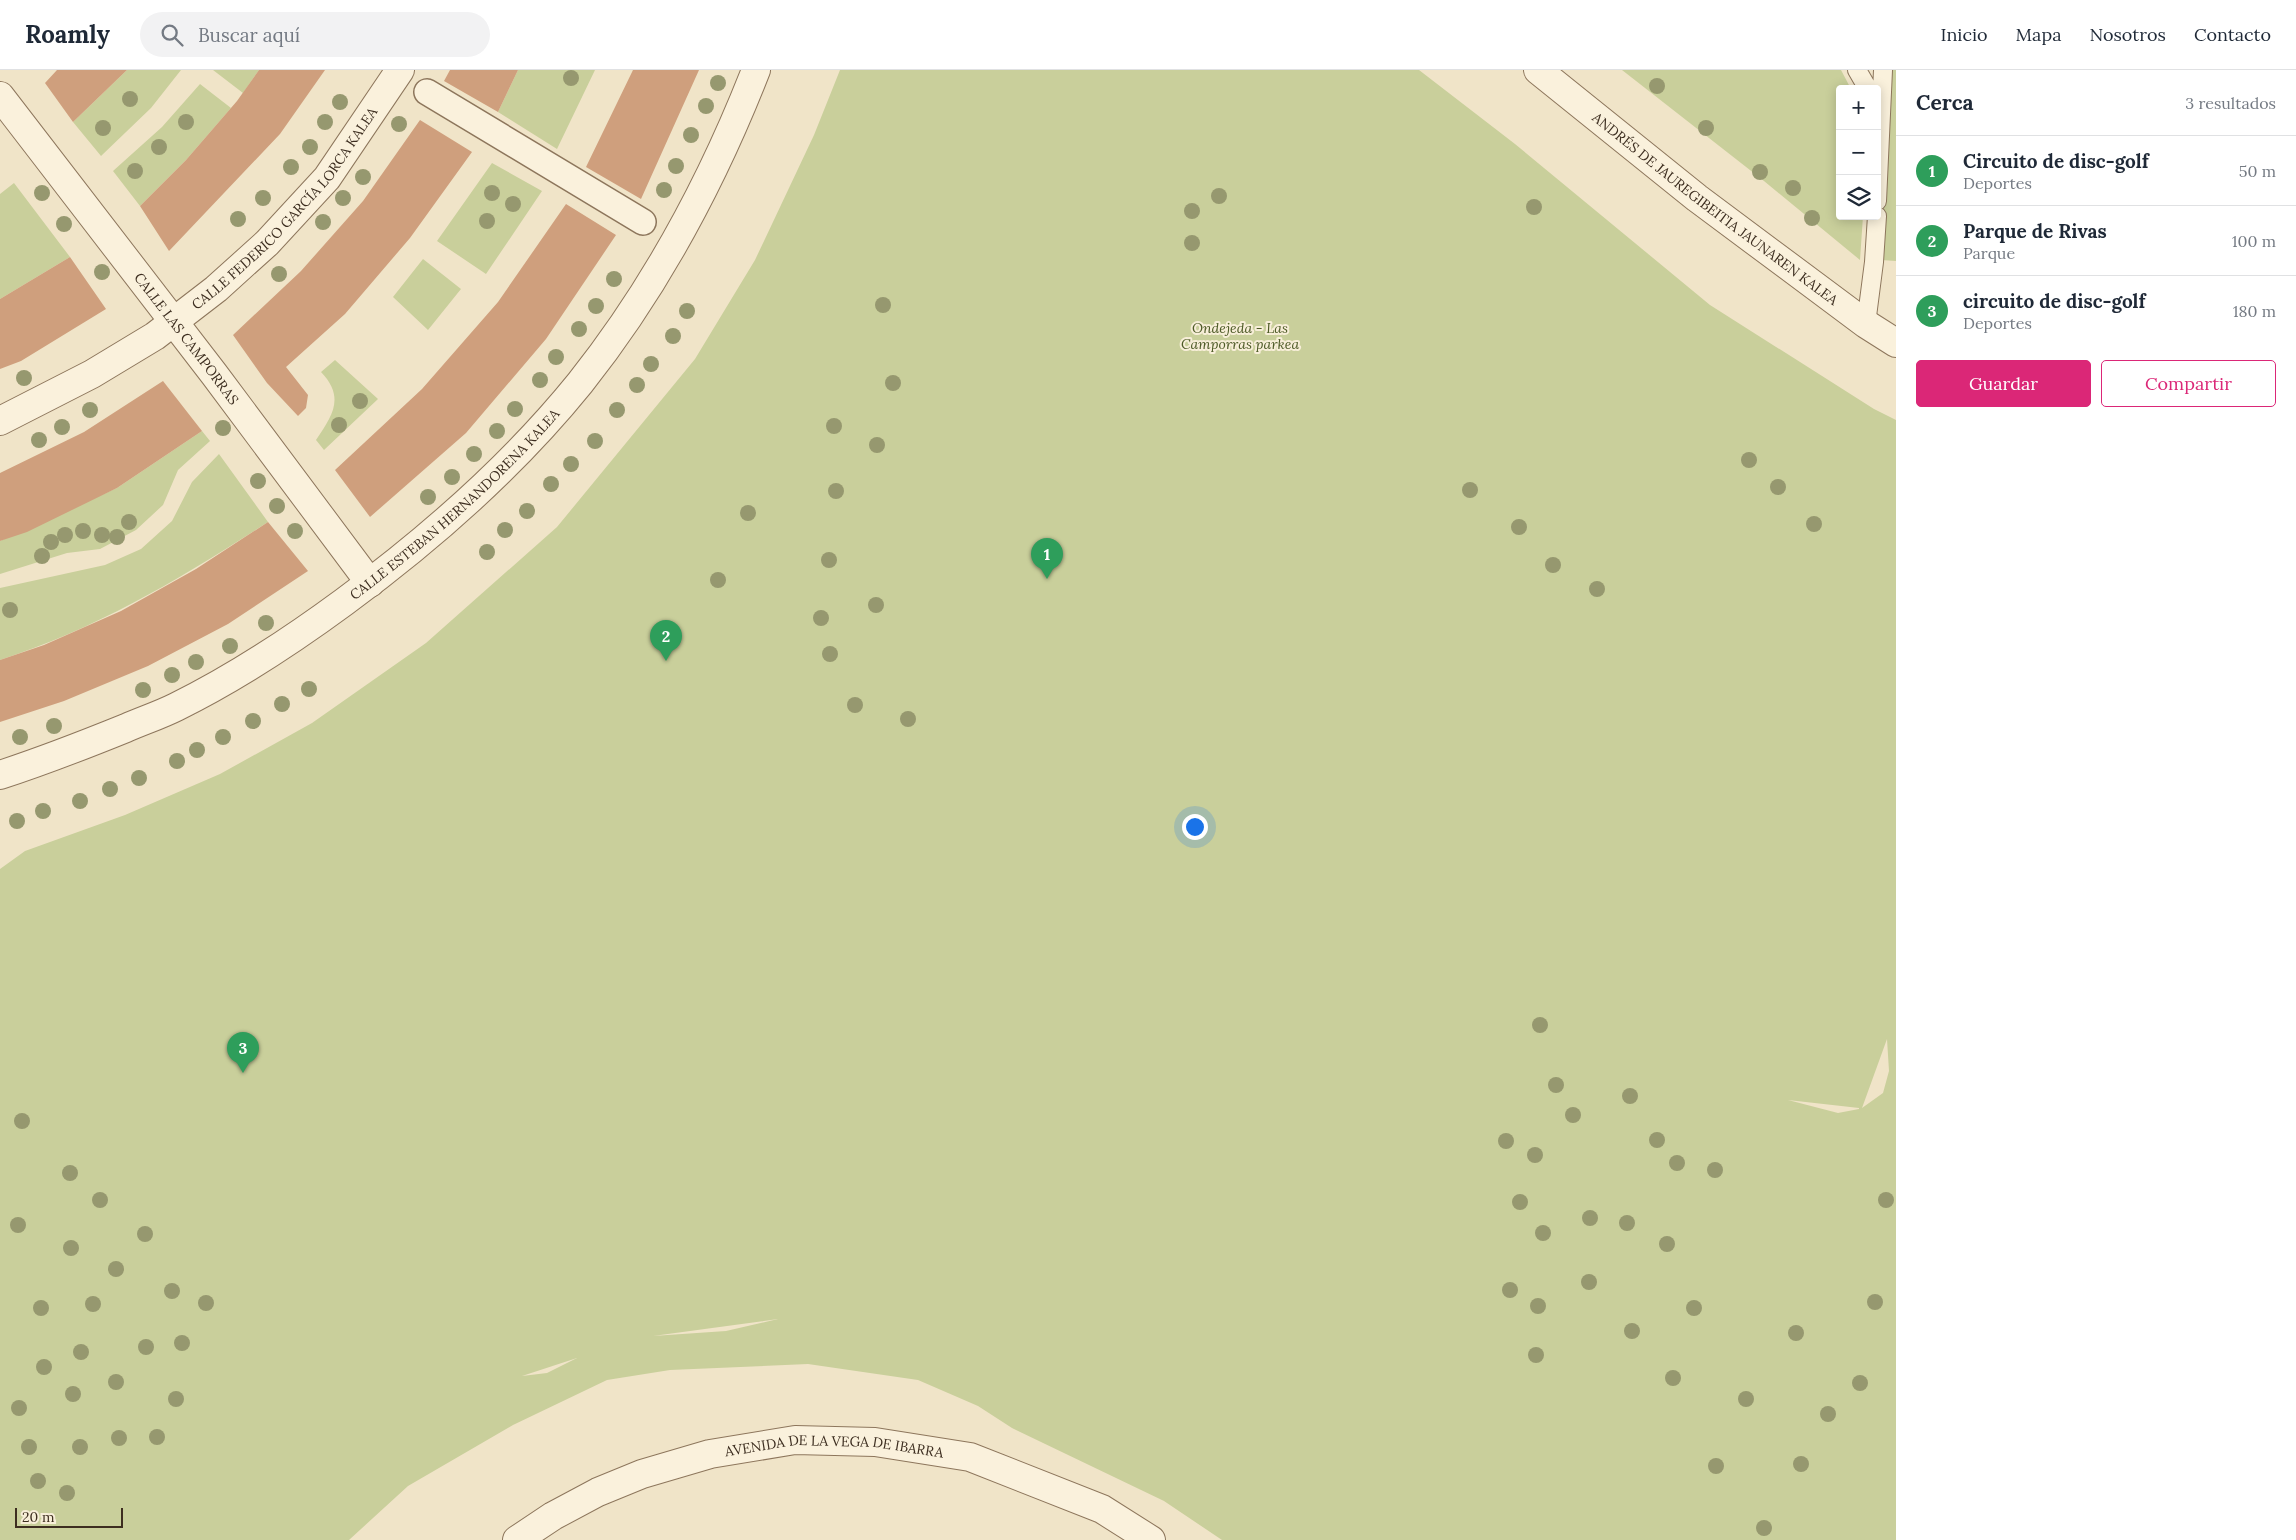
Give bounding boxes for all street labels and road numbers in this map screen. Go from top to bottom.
street label: CALLE FEDERICO GARCÍA LORCA KALEA [188,104,381,314]
street label: ANDRÉS DE JAUREGIBEITIA JAUNAREN KALEA [1588,108,1842,309]
street label: CALLE LAS CAMPORRAS [130,269,243,408]
street label: CALLE ESTEBAN HERNANDORENA KALEA [346,405,564,604]
street label: AVENIDA DE LA VEGA DE IBARRA [723,1431,945,1462]

